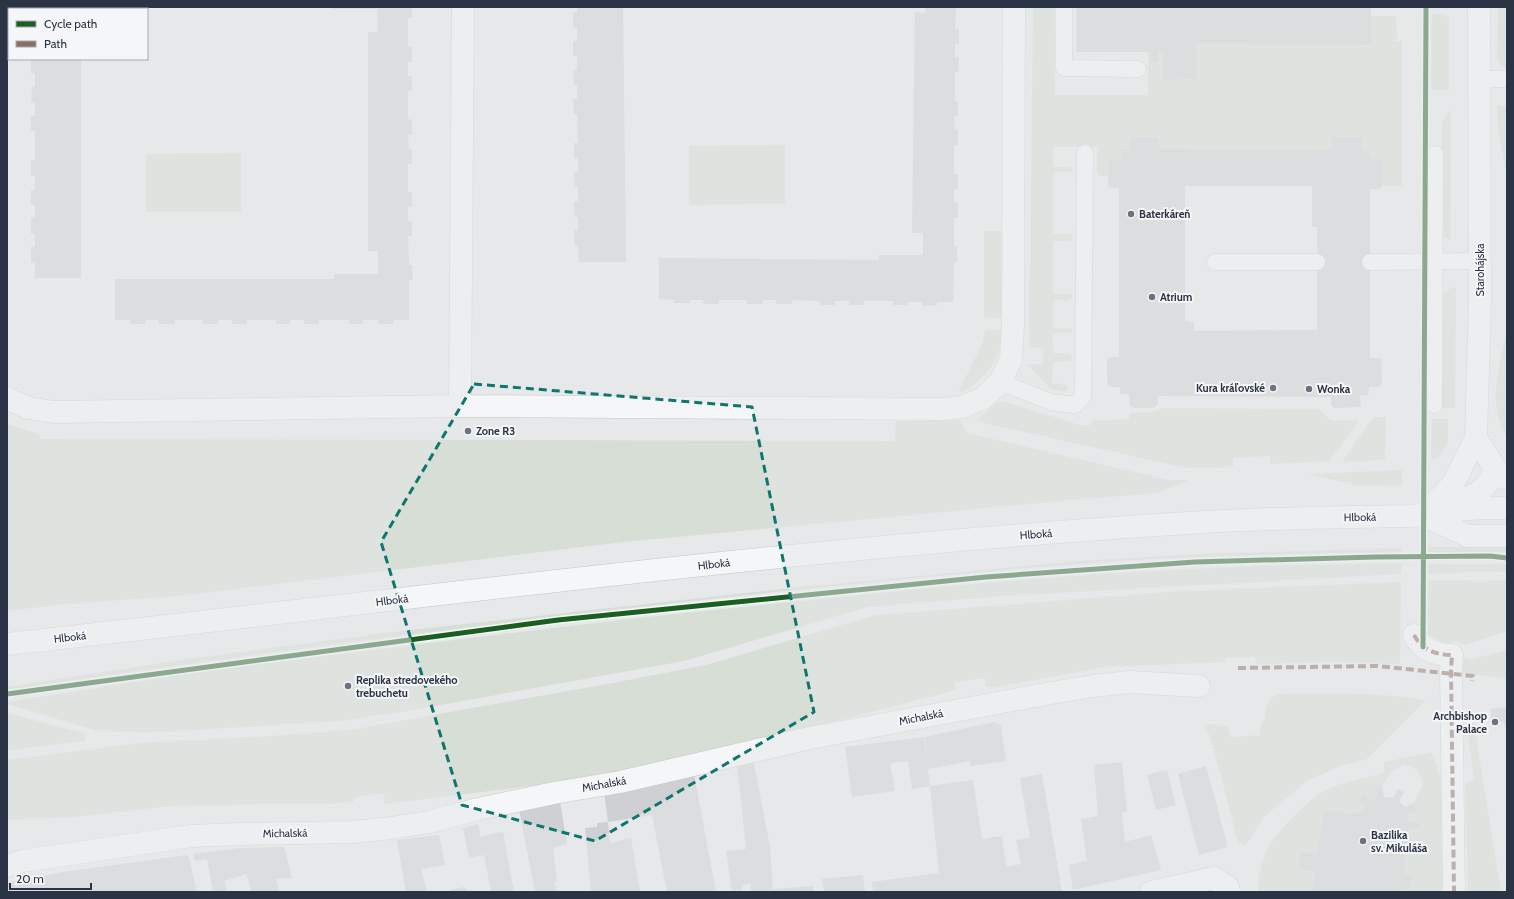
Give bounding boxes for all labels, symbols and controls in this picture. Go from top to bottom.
legend [8,8,148,60]
text: Cycle path [44,16,97,31]
text: Path [44,36,67,51]
place label: Baterkáreň [1139,207,1190,221]
marker: Baterkáreň [1126,209,1136,219]
street label: Starohájska [1473,243,1487,296]
place label: Atrium [1160,290,1192,304]
marker: Atrium [1147,292,1157,302]
place label: Kura kráľovské [1196,381,1265,395]
place label: Wonka [1317,382,1351,396]
marker: Kura kráľovské [1268,383,1278,393]
marker: Wonka [1304,384,1314,394]
place label: Zone R3 [476,424,515,438]
marker: Zone R3 [463,426,473,436]
street label: Hlboká [1344,510,1377,524]
street label: Hlboká [1019,526,1053,542]
street label: Hlboká [697,555,732,573]
street label: Hlboká [375,591,410,609]
street label: Hlboká [53,628,88,646]
place label: Replika stredovekého trebuchetu [356,673,458,700]
marker: Replika stredovekého trebuchetu [343,681,353,691]
street label: Michalská [898,706,945,728]
place label: Archbishop Palace [1433,709,1487,736]
marker: Archbishop Palace [1490,717,1500,727]
street label: Michalská [581,773,628,795]
street label: Michalská [263,826,308,840]
place label: Bazilika sv. Mikuláša [1371,828,1428,855]
marker: Bazilika sv. Mikuláša [1358,836,1368,846]
scale bar [10,865,91,891]
text: 20 m [16,871,44,886]

